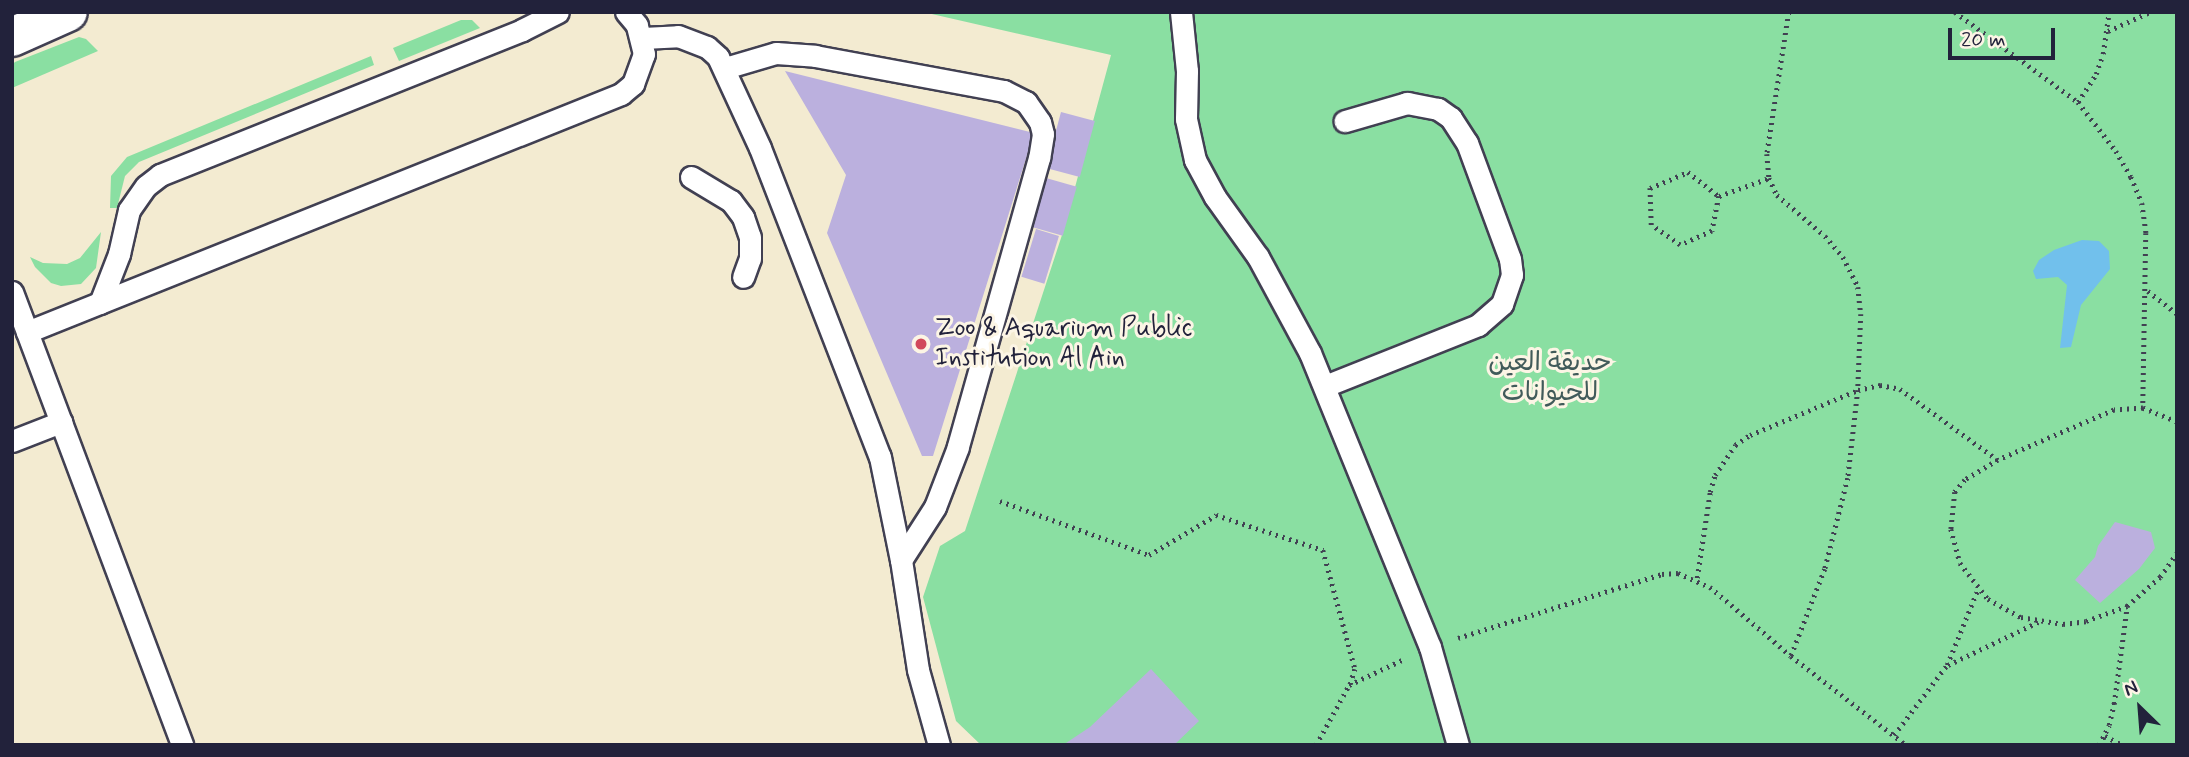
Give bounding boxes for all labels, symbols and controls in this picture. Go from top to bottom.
scale bar [1951,14,2058,58]
text: 20 m [1961,26,2006,54]
place label: Zoo & Aquarium Public Institution Al Ain [935,313,1190,374]
marker: Zoo & Aquarium Public Institution Al Ain [913,336,929,352]
park label: حديقة العين للحيوانات [1488,348,1612,410]
north arrow [2105,673,2175,743]
text: N [2120,675,2142,703]

